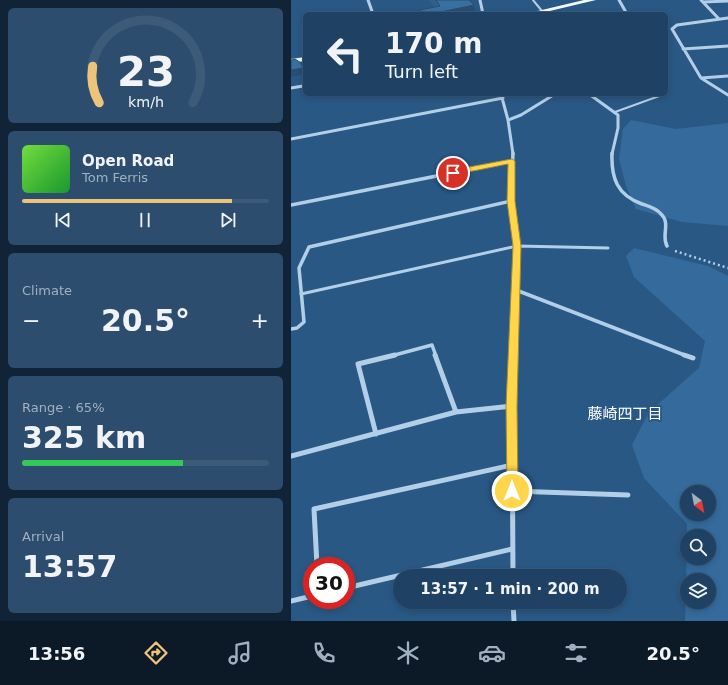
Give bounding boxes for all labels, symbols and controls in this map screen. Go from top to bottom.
text: 170 m [385,27,482,60]
icon: left [319,28,371,80]
text: 23 [117,47,174,96]
text: Turn left [385,61,458,82]
text: km/h [127,94,164,110]
text: Open Road [82,152,174,170]
pin [436,156,470,190]
icon: arrive [442,162,464,184]
text: Tom Ferris [82,170,148,185]
icon: previous [52,209,74,231]
icon: pause [134,209,156,231]
icon: next [217,209,239,231]
text: Climate [22,283,72,298]
text: 20.5° [101,303,190,338]
text: − [22,308,40,333]
text: + [251,308,269,333]
text: Range · 65% [22,400,105,415]
district label: 藤崎四丁目 [587,405,663,423]
text: 325 km [22,420,146,455]
position arrow [491,470,533,512]
north arrow [680,485,716,521]
map controls [680,485,716,609]
text: Arrival [22,529,64,544]
button: search [680,529,716,565]
text: 13:57 [22,549,118,584]
speed limit sign: 30 [303,557,355,609]
button: layers [680,573,716,609]
text: 13:57 · 1 min · 200 m [420,580,600,598]
icon: directions [142,639,170,667]
icon: music [226,639,254,667]
icon: phone [310,639,338,667]
icon: climate [394,639,422,667]
icon: car [478,639,506,667]
icon: filters [562,639,590,667]
text: 13:56 [28,643,85,664]
text: 20.5° [646,643,700,664]

